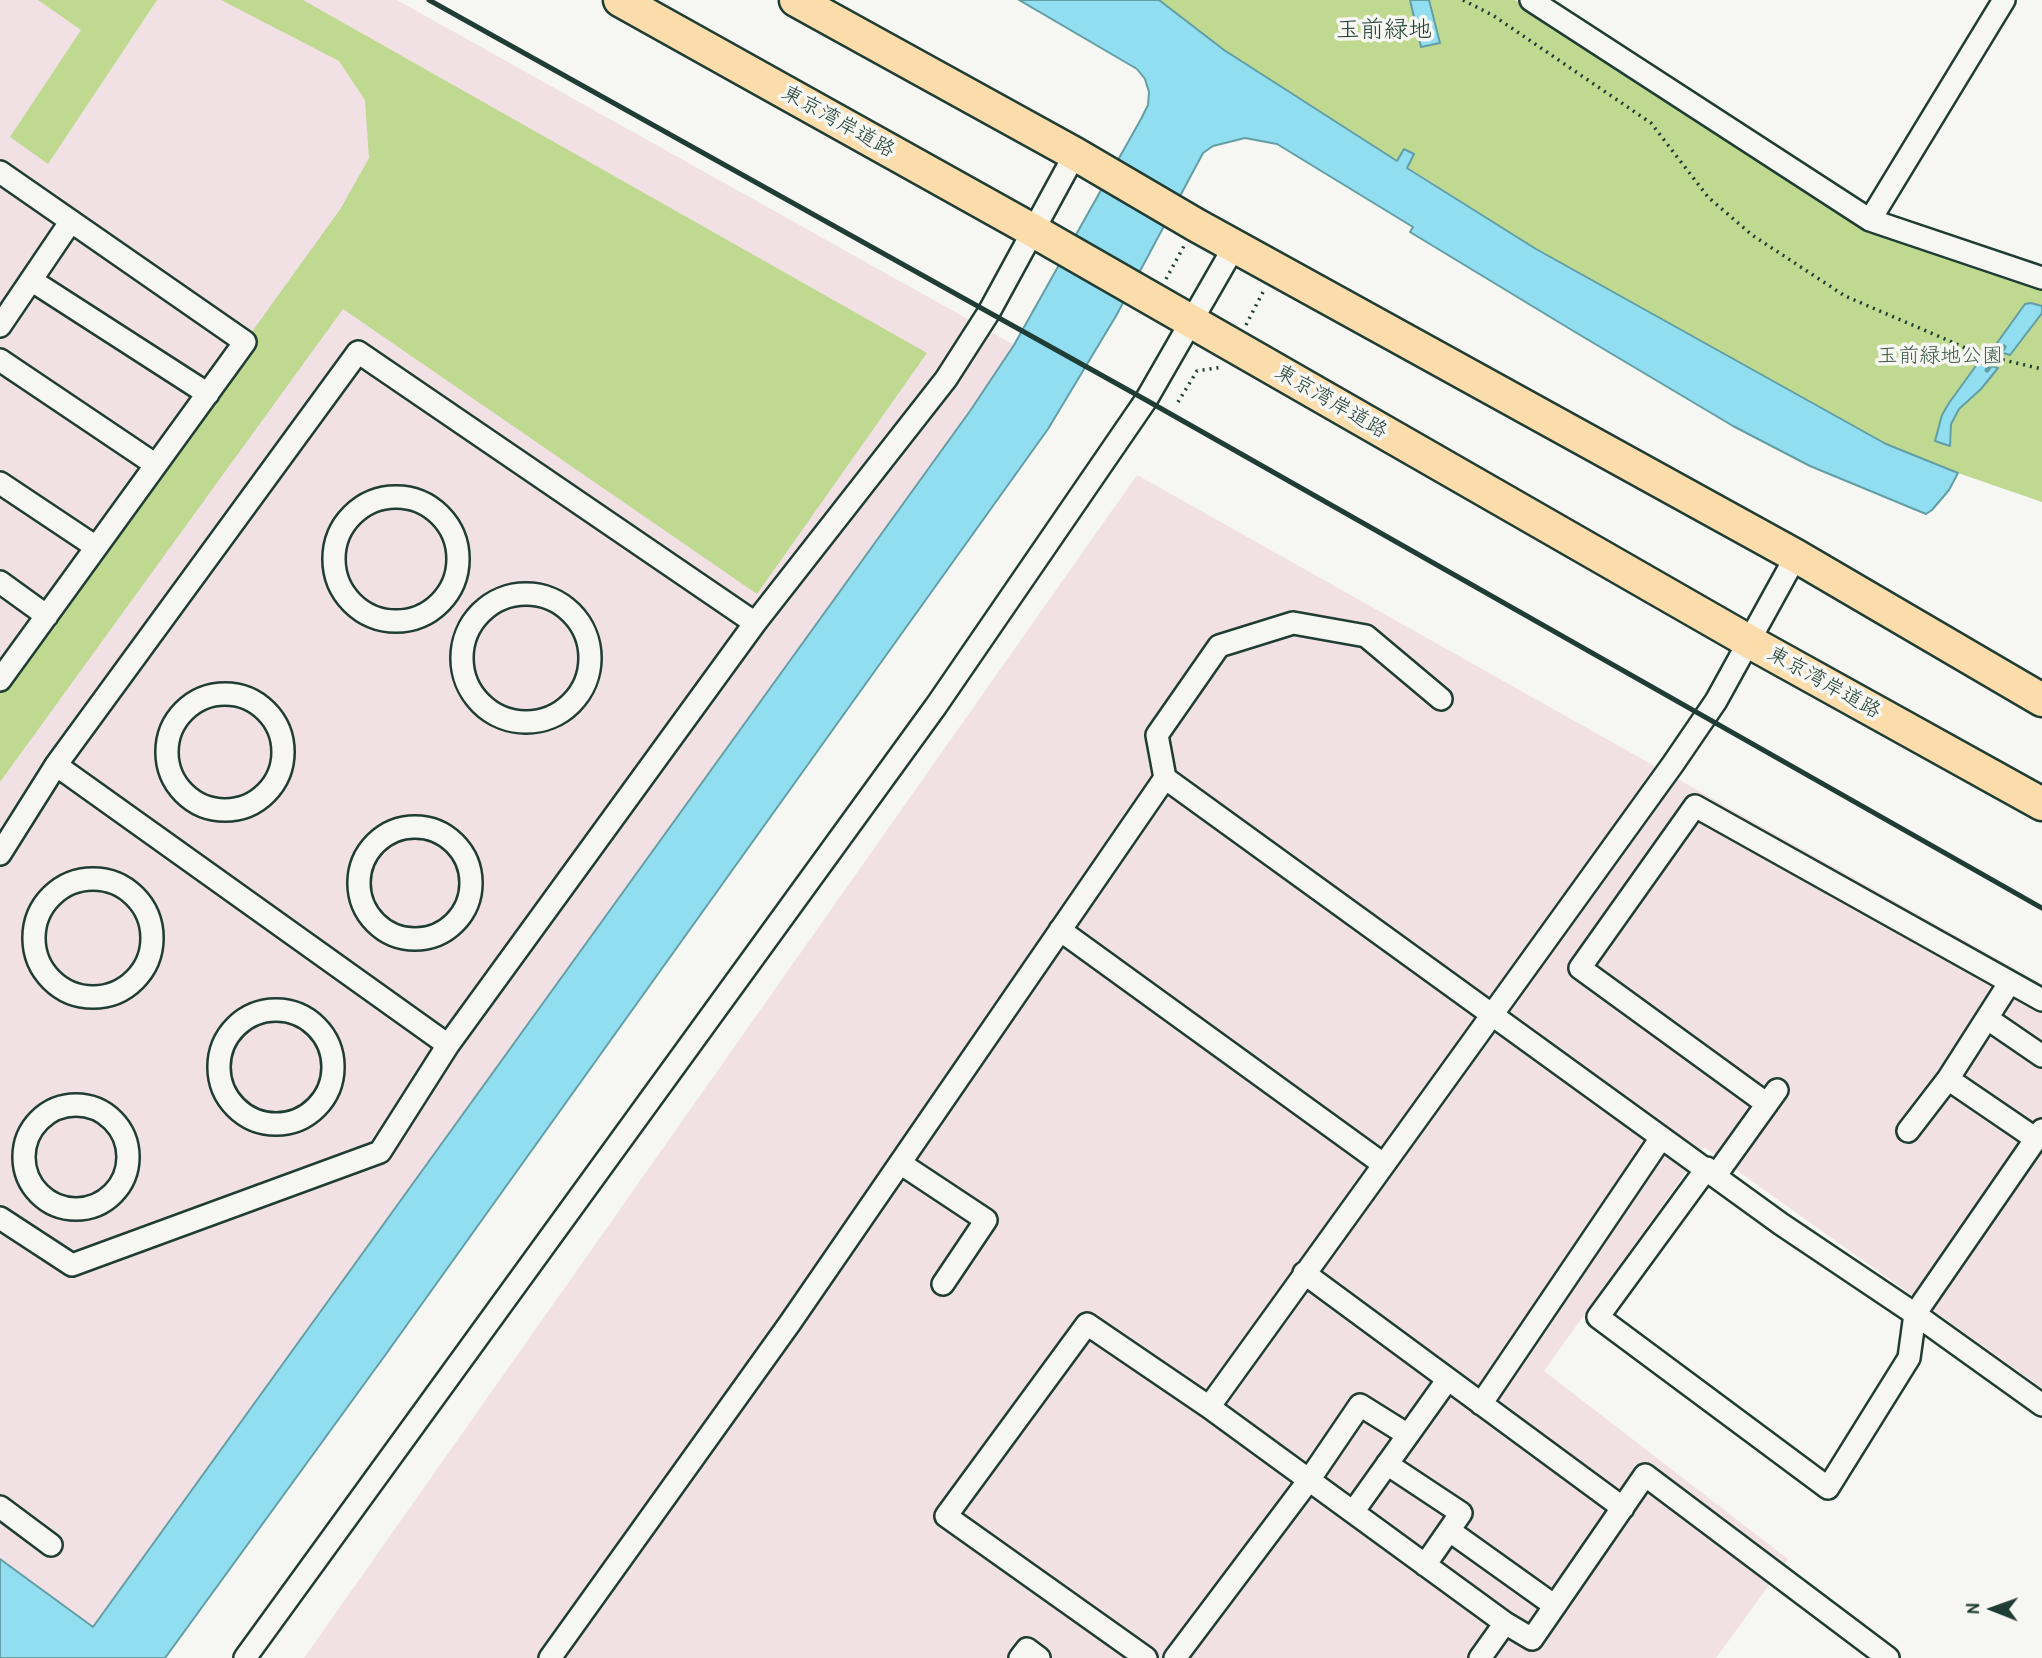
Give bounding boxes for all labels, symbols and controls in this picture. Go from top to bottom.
district label: 玉前緑地 [1336,17,1432,45]
street label: 東京湾岸道路 [777,80,899,164]
park label: 玉前緑地公園 [1877,343,2003,369]
street label: 東京湾岸道路 [1270,360,1392,444]
street label: 東京湾岸道路 [1763,641,1885,725]
north arrow [1958,1574,2028,1644]
text: N [1959,1603,1985,1614]

